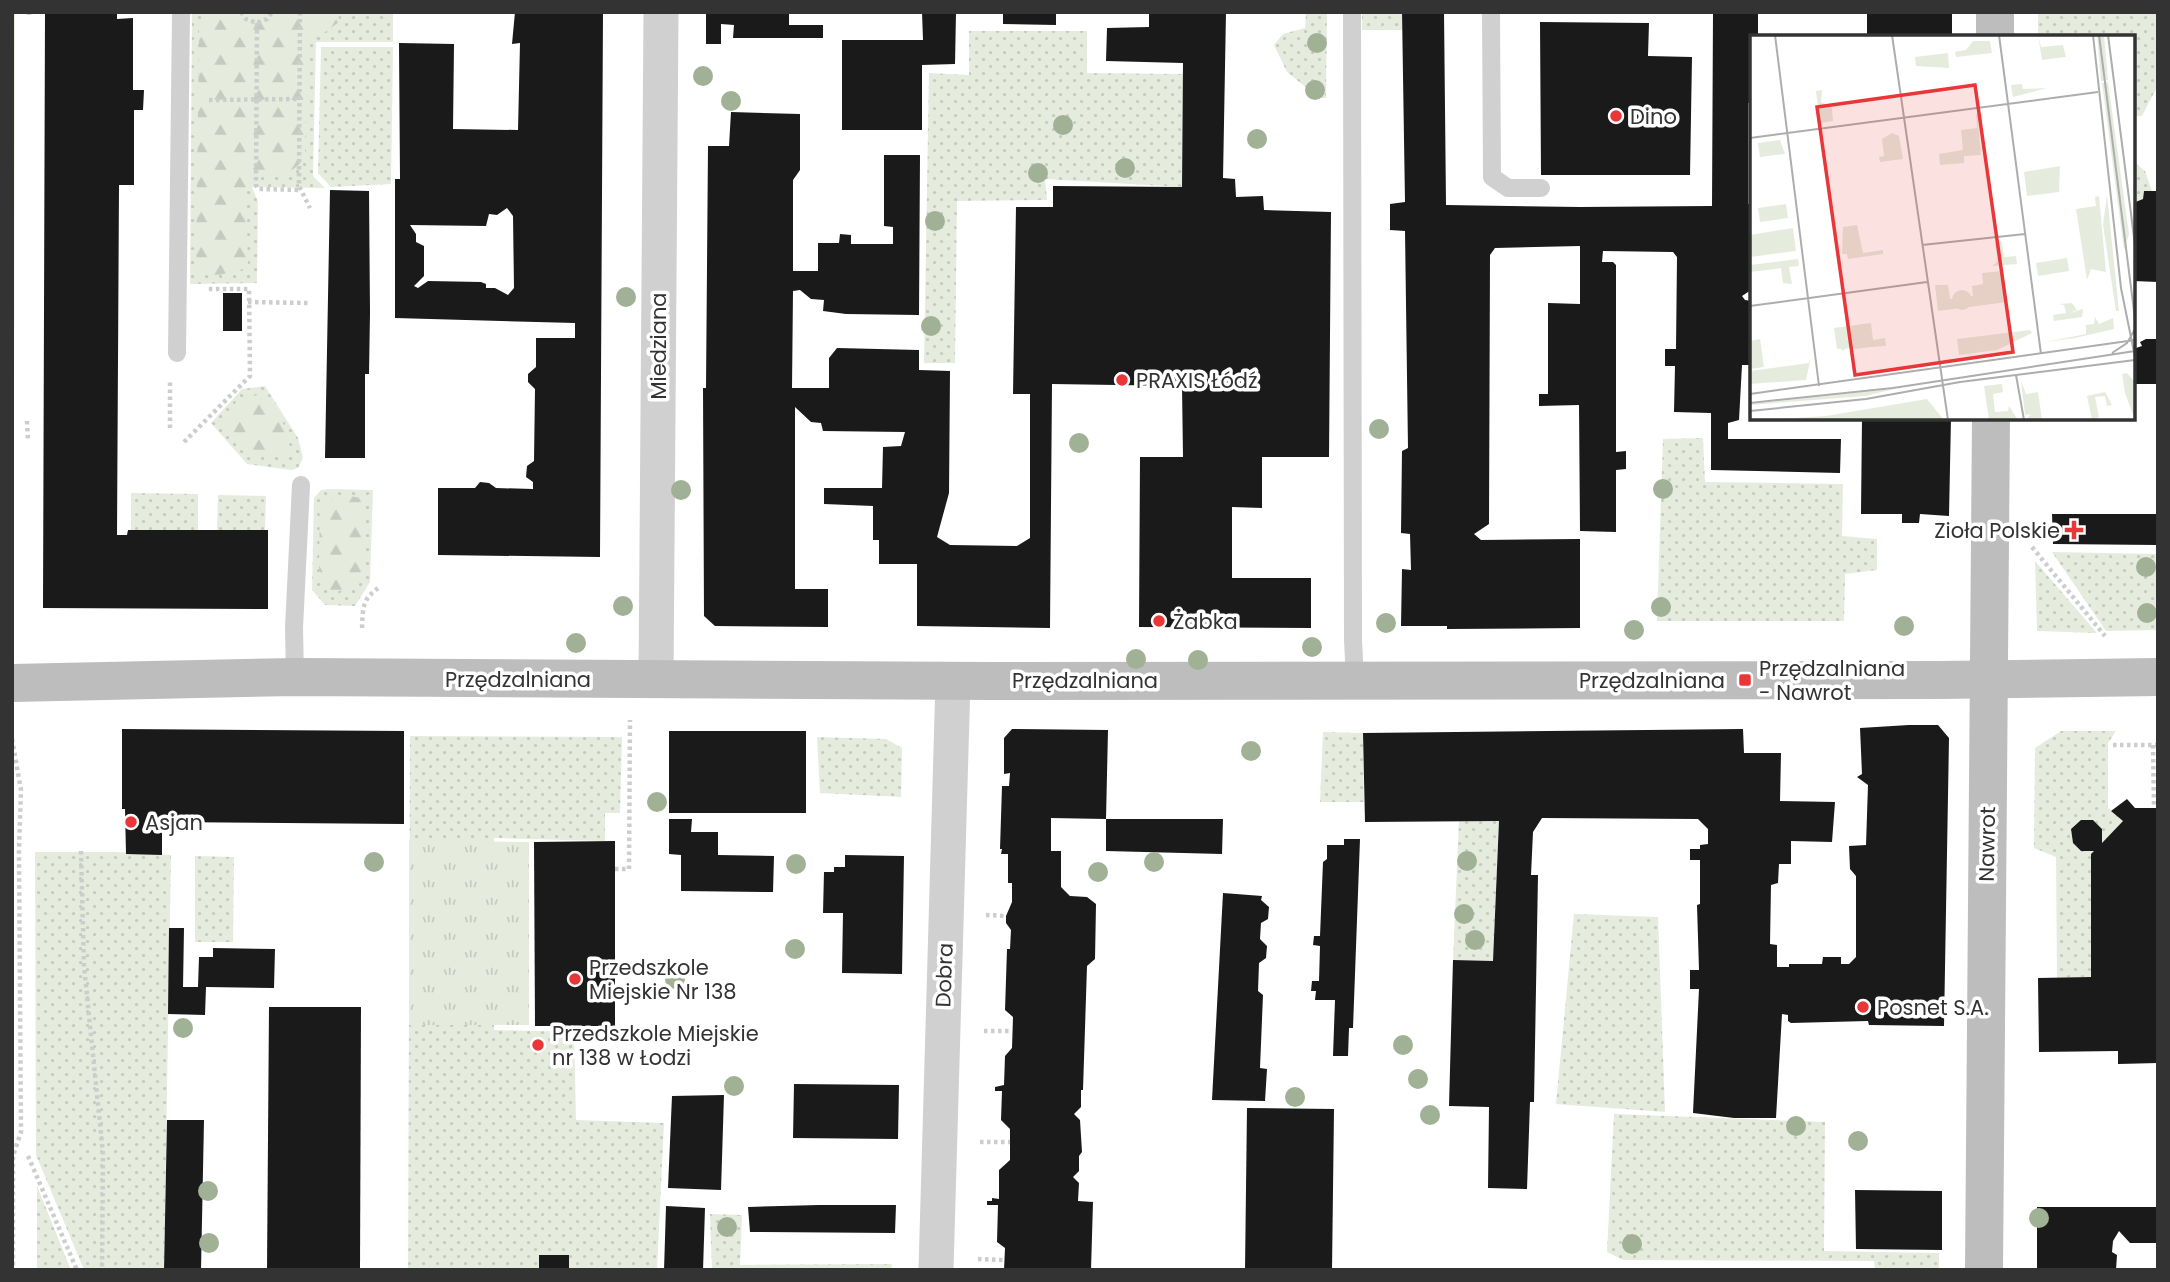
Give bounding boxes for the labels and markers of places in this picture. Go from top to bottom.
place label: Dino [1630,102,1677,131]
marker: Dino [1608,108,1624,124]
place label: PRAXIS Łódź [1136,366,1258,395]
marker: PRAXIS Łódź [1114,372,1130,388]
place label: Zioła Polskie [1934,516,2060,545]
marker: Zioła Polskie [2066,522,2082,538]
place label: Żabka [1173,607,1238,636]
marker: Żabka [1151,613,1167,629]
place label: Przędzalniana - Nawrot [1759,654,1905,707]
marker: Przędzalniana - Nawrot [1737,672,1753,688]
place label: Asjan [145,808,203,837]
marker: Asjan [123,814,139,830]
place label: Przedszkole Miejskie Nr 138 [589,953,737,1006]
marker: Przedszkole Miejskie Nr 138 [567,971,583,987]
place label: Posnet S.A. [1877,993,1989,1022]
marker: Posnet S.A. [1855,999,1871,1015]
place label: Przedszkole Miejskie nr 138 w Łodzi [552,1019,759,1072]
marker: Przedszkole Miejskie nr 138 w Łodzi [530,1037,546,1053]

